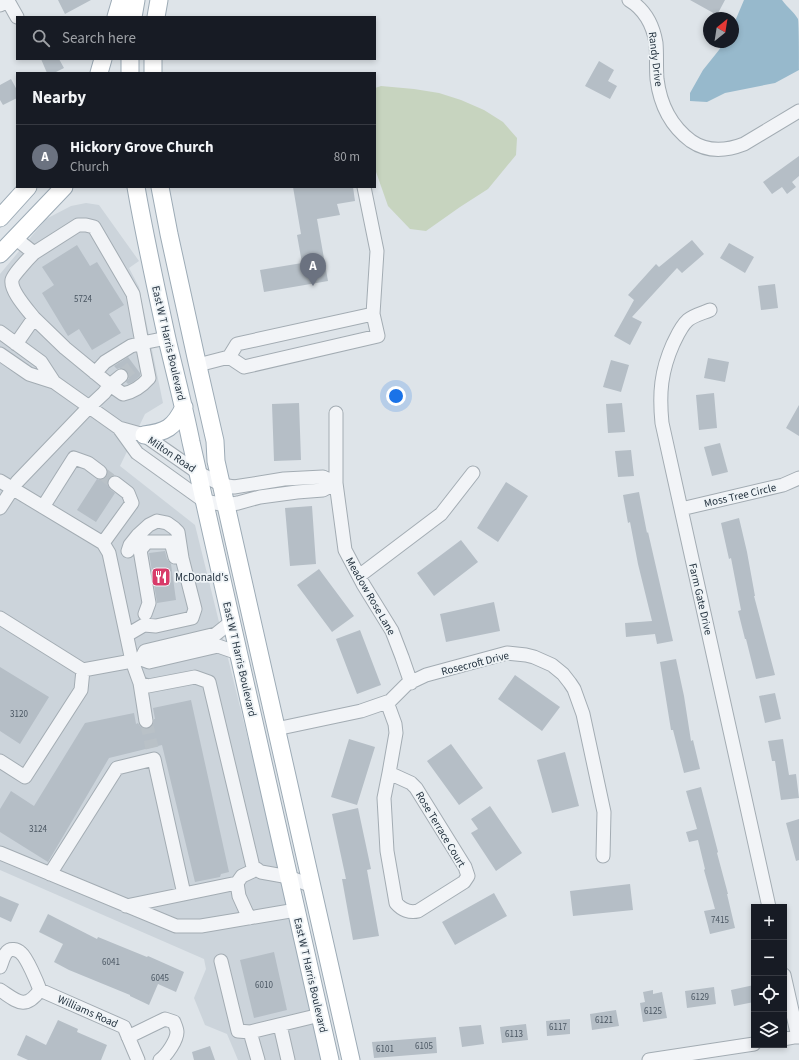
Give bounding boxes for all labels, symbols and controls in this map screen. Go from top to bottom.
north arrow [703,12,739,48]
search box [16,16,376,60]
icon: search [30,27,52,49]
text: Search here [62,28,136,49]
street label: Randy Drive [645,31,666,88]
text: Nearby [32,86,86,110]
text: Hickory Grove Church [70,137,214,158]
text: A [41,148,49,166]
text: 80 m [334,148,360,166]
text: Church [70,158,109,176]
pin: A [300,253,326,286]
street label: East W T Harris Boulevard [148,284,189,402]
house number: 5724 [74,293,92,306]
your location [386,386,406,406]
street label: Milton Road [145,433,199,476]
street label: Moss Tree Circle [703,480,778,511]
street label: Meadow Rose Lane [342,555,399,638]
street label: Farm Gate Drive [685,562,716,637]
restaurant icon: McDonald's [150,566,172,588]
place label: McDonald's [175,570,229,585]
street label: East W T Harris Boulevard [219,600,260,718]
street label: Rosecroft Drive [440,648,511,679]
house number: 3120 [10,708,28,721]
street label: Rose Terrace Court [412,788,469,870]
house number: 3124 [29,823,47,836]
map controls [751,904,787,1048]
button: + [751,904,787,940]
house number: 7415 [711,914,729,927]
street label: East W T Harris Boulevard [290,916,331,1034]
button: − [751,940,787,976]
house number: 6041 [102,956,120,969]
house number: 6045 [151,972,169,985]
button: locate [751,976,787,1012]
house number: 6010 [255,979,273,992]
street label: Williams Road [55,991,120,1031]
house number: 6129 [691,991,709,1004]
house number: 6125 [644,1005,662,1018]
button: layers [751,1012,787,1048]
house number: 6121 [595,1014,613,1027]
house number: 6117 [549,1021,567,1034]
house number: 6113 [505,1028,523,1041]
house number: 6105 [415,1040,433,1053]
house number: 6101 [376,1043,394,1056]

